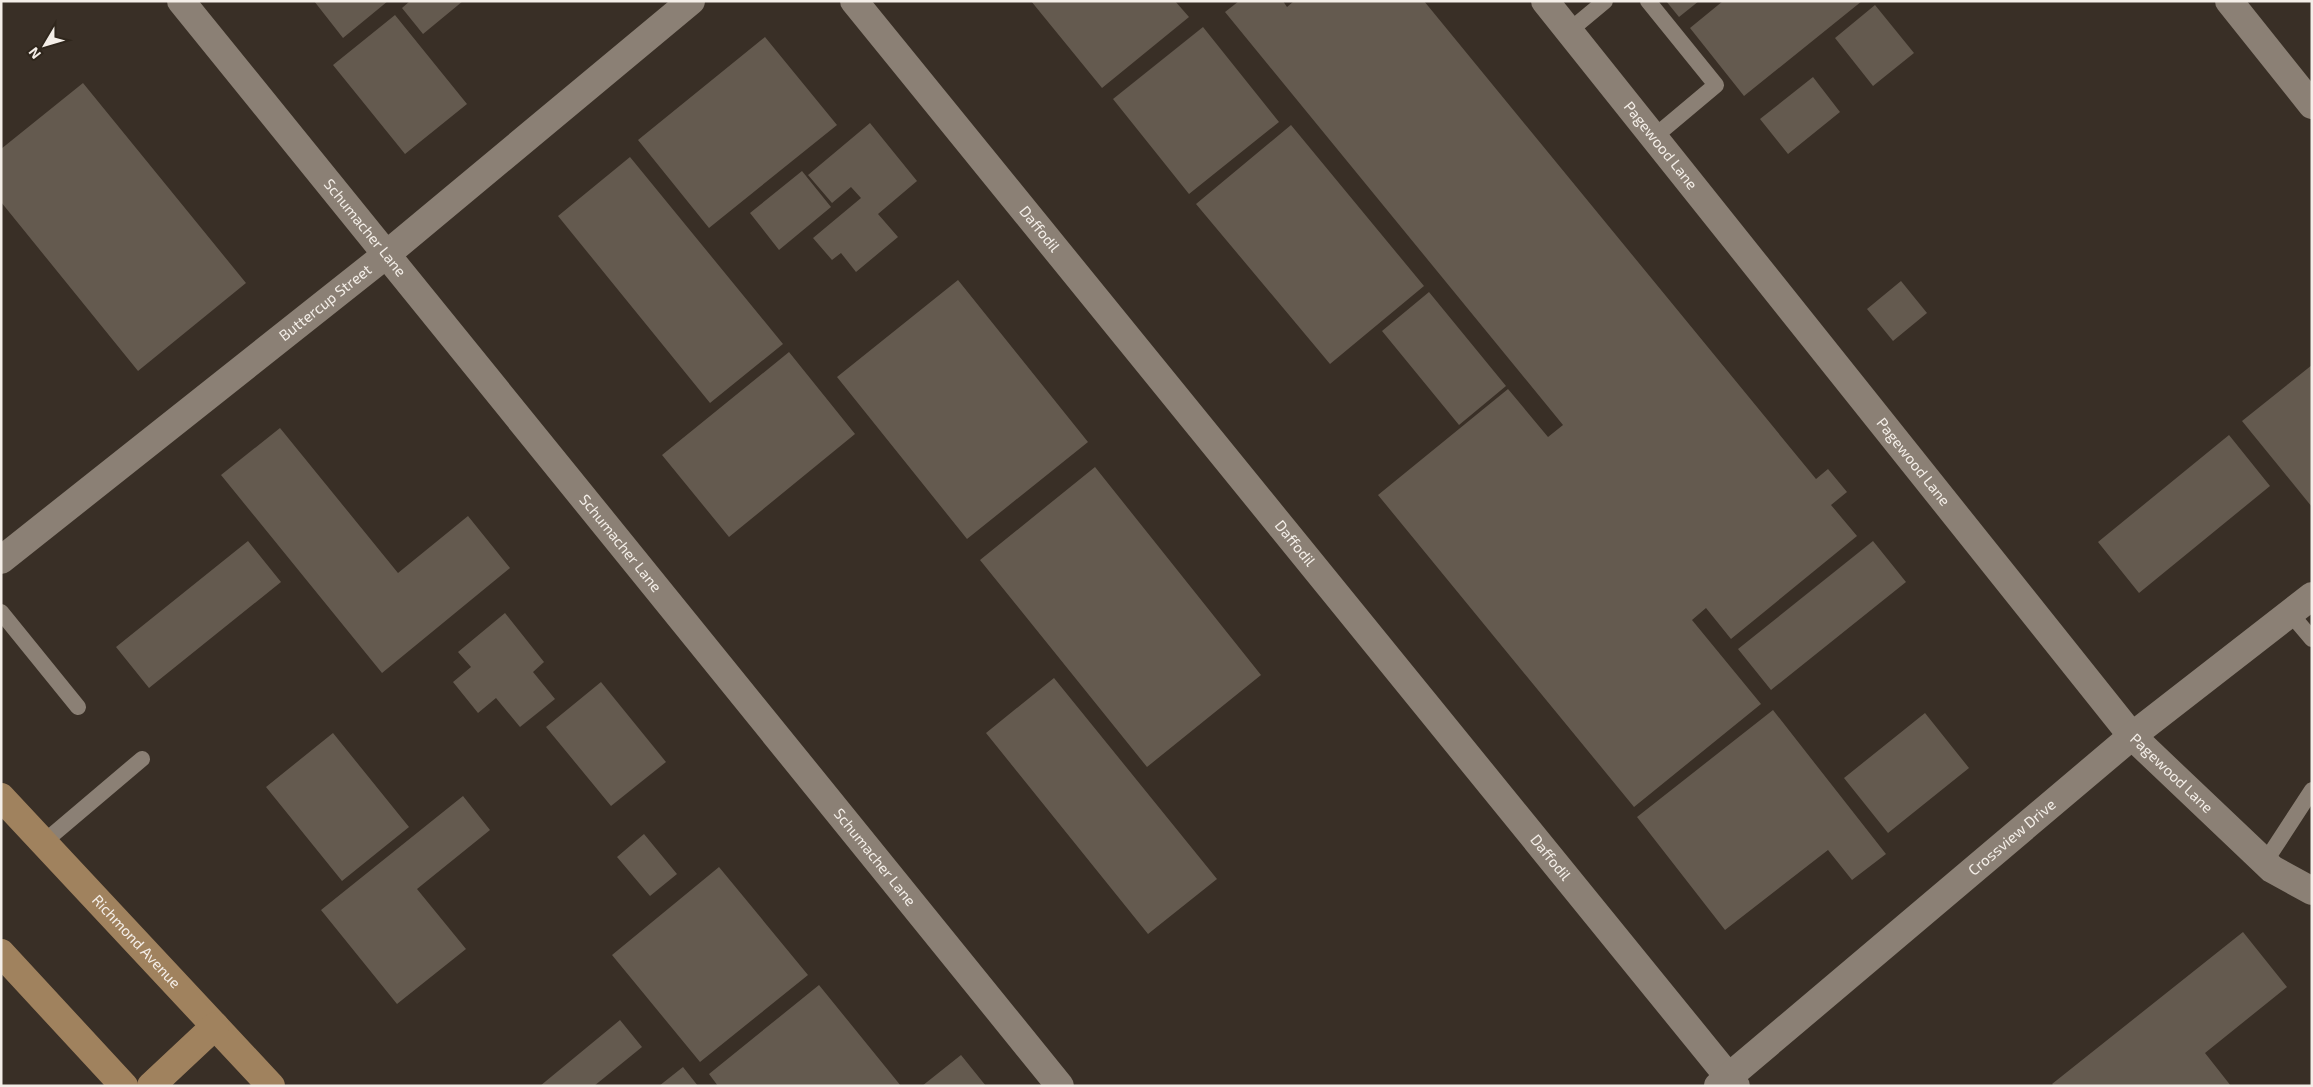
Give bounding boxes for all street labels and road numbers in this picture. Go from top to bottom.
street label: Pagewood Lane [1621,97,1702,193]
street label: Schumacher Lane [321,175,410,280]
street label: Daffodil [1016,202,1065,256]
street label: Buttercup Street [275,260,375,344]
street label: Pagewood Lane [1873,414,1955,509]
street label: Schumacher Lane [576,490,666,595]
street label: Daffodil [1272,516,1320,570]
street label: Pagewood Lane [2127,729,2217,816]
street label: Crossview Drive [1964,795,2059,879]
street label: Schumacher Lane [831,804,920,909]
street label: Daffodil [1527,830,1576,884]
street label: Richmond Avenue [89,891,185,991]

